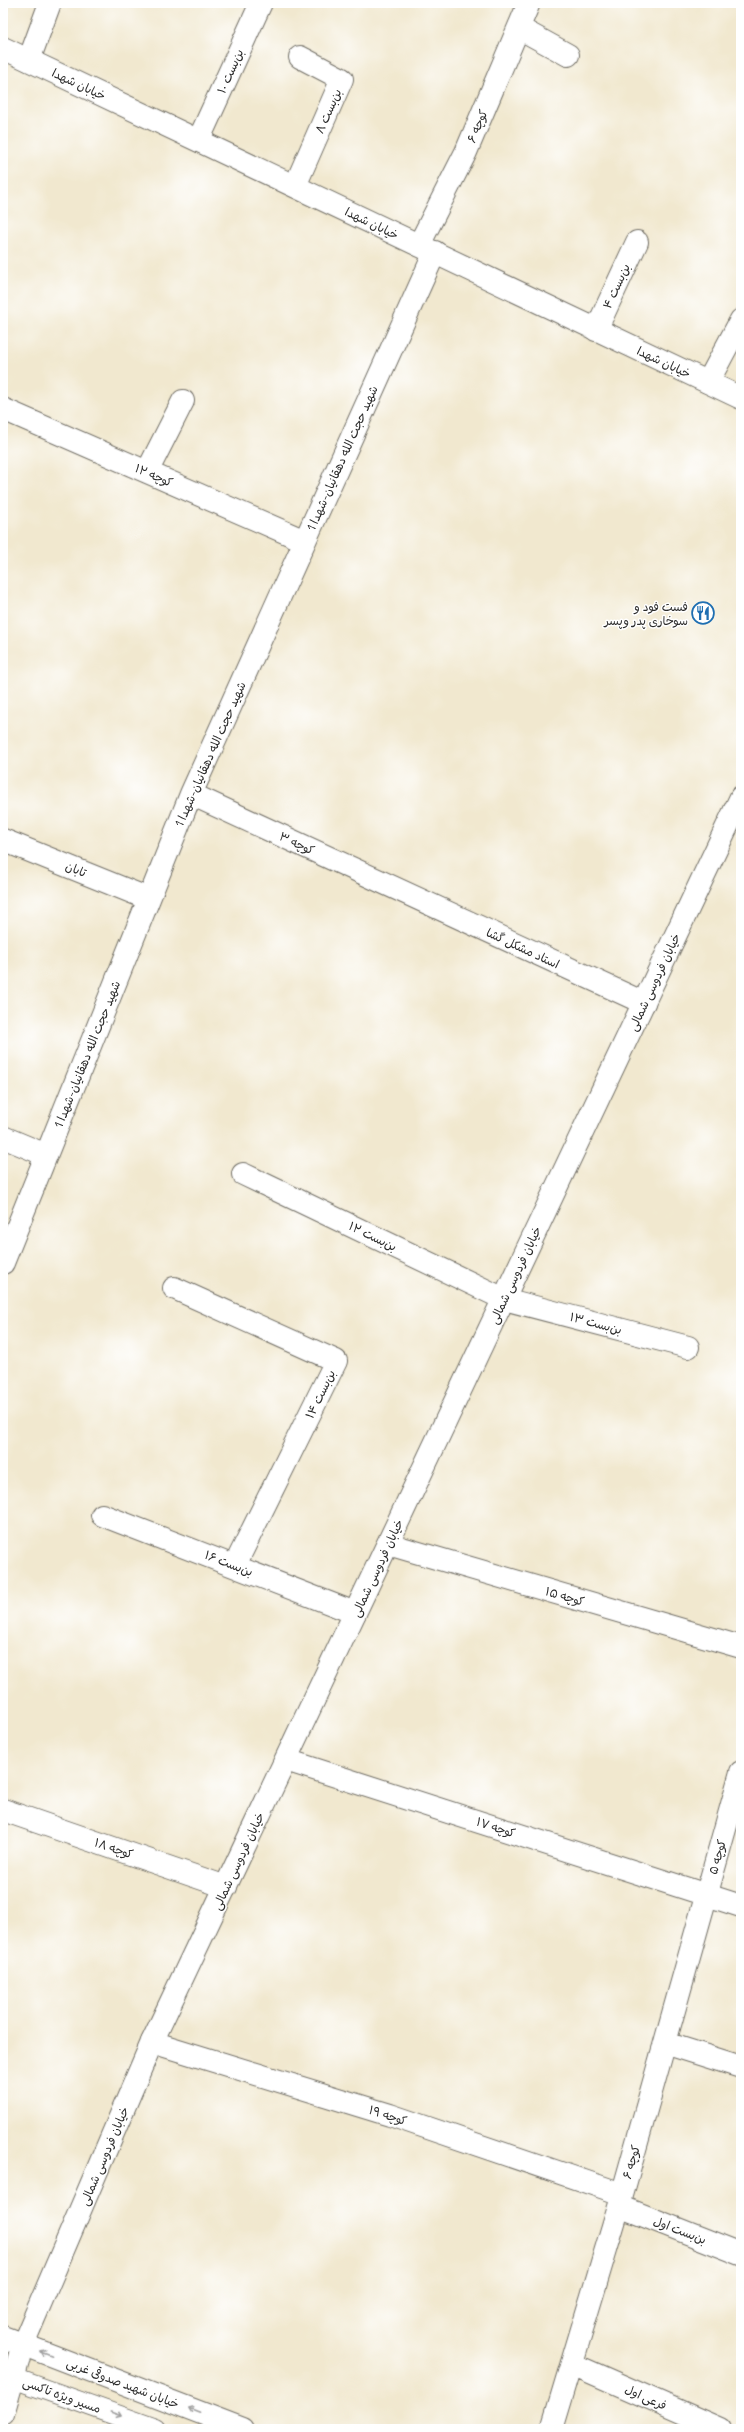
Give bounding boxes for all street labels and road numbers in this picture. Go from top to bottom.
street label: بن‌بست ۱۰ [214,46,247,96]
street label: خیابان شهدا [49,65,108,104]
street label: بن‌بست ۸ [311,86,345,136]
street label: کوچه ۶ [463,107,491,145]
street label: خیابان شهدا [342,204,401,243]
street label: بن‌بست ۴ [599,261,634,311]
street label: خیابان شهدا [634,343,693,382]
street label: شهید حجت الله دهقانیان-شهدا 1 [303,383,382,533]
street label: کوچه ۱۲ [133,460,175,490]
street label: شهید حجت الله دهقانیان-شهدا 1 [171,679,250,829]
street label: کوچه ۳ [277,828,317,858]
street label: تابان [63,858,89,881]
street label: استاد مشکل گشا [484,925,562,971]
street label: خیابان فردوسی شمالی [625,931,684,1034]
street label: شهید حجت الله دهقانیان-شهدا 1 [51,978,124,1130]
street label: بن‌بست ۱۲ [346,1218,399,1255]
street label: خیابان فردوسی شمالی [486,1224,545,1327]
street label: بن‌بست ۱۳ [568,1309,624,1338]
street label: بن‌بست ۱۴ [302,1367,339,1421]
street label: خیابان فردوسی شمالی [348,1517,407,1620]
street label: بن‌بست ۱۶ [202,1547,255,1580]
street label: کوچه ۱۵ [544,1583,586,1609]
street label: خیابان فردوسی شمالی [209,1810,268,1913]
street label: کوچه ۱۷ [475,1814,517,1840]
street label: کوچه ۱۸ [93,1834,135,1862]
street label: کوچه ۵ [705,1838,729,1876]
street label: کوچه ۱۹ [367,2102,409,2128]
street label: خیابان فردوسی شمالی [76,2104,133,2208]
street label: کوچه ۶ [619,2143,643,2181]
street label: بن‌بست اول [651,2213,709,2248]
street label: خیابان شهید صدوقی غربی [64,2355,181,2412]
street label: مسیر ویژه تاکسی [21,2374,103,2417]
street label: فرعی اول [622,2381,669,2414]

